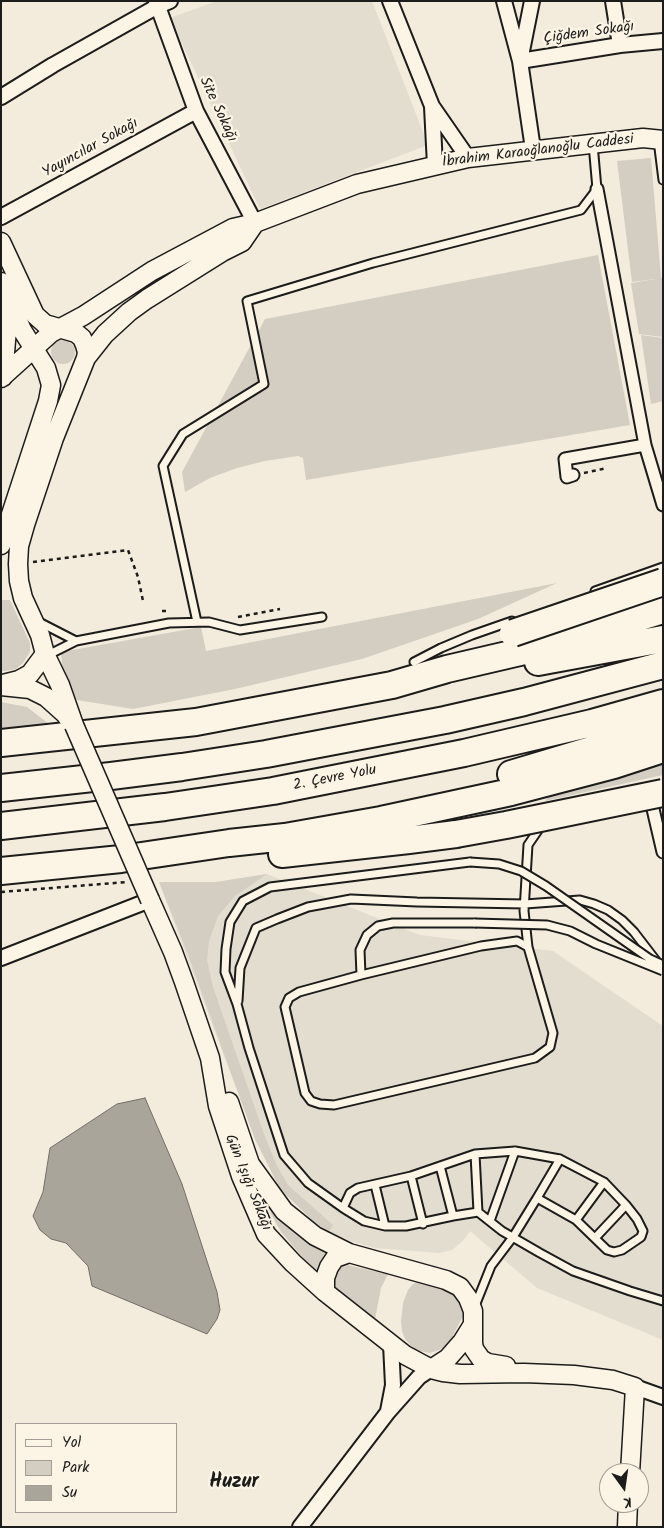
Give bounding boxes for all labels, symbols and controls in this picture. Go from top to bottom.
street label: Çiğdem Sokağı [542,19,636,49]
street label: Site Sokağı [194,75,240,145]
street label: Yayıncılar Sokağı [40,115,142,183]
street label: İbrahim Karaoğlanoğlu Caddesi [441,131,635,173]
street label: 2. Çevre Yolu [292,762,378,796]
street label: Gün Işığı Sokağı [220,1132,274,1234]
legend [15,1423,178,1513]
text: Yol [62,1431,81,1455]
text: Park [62,1456,89,1480]
north arrow [599,1463,649,1513]
district label: Huzur [209,1472,259,1496]
text: Su [62,1481,77,1505]
text: K [621,1490,634,1513]

